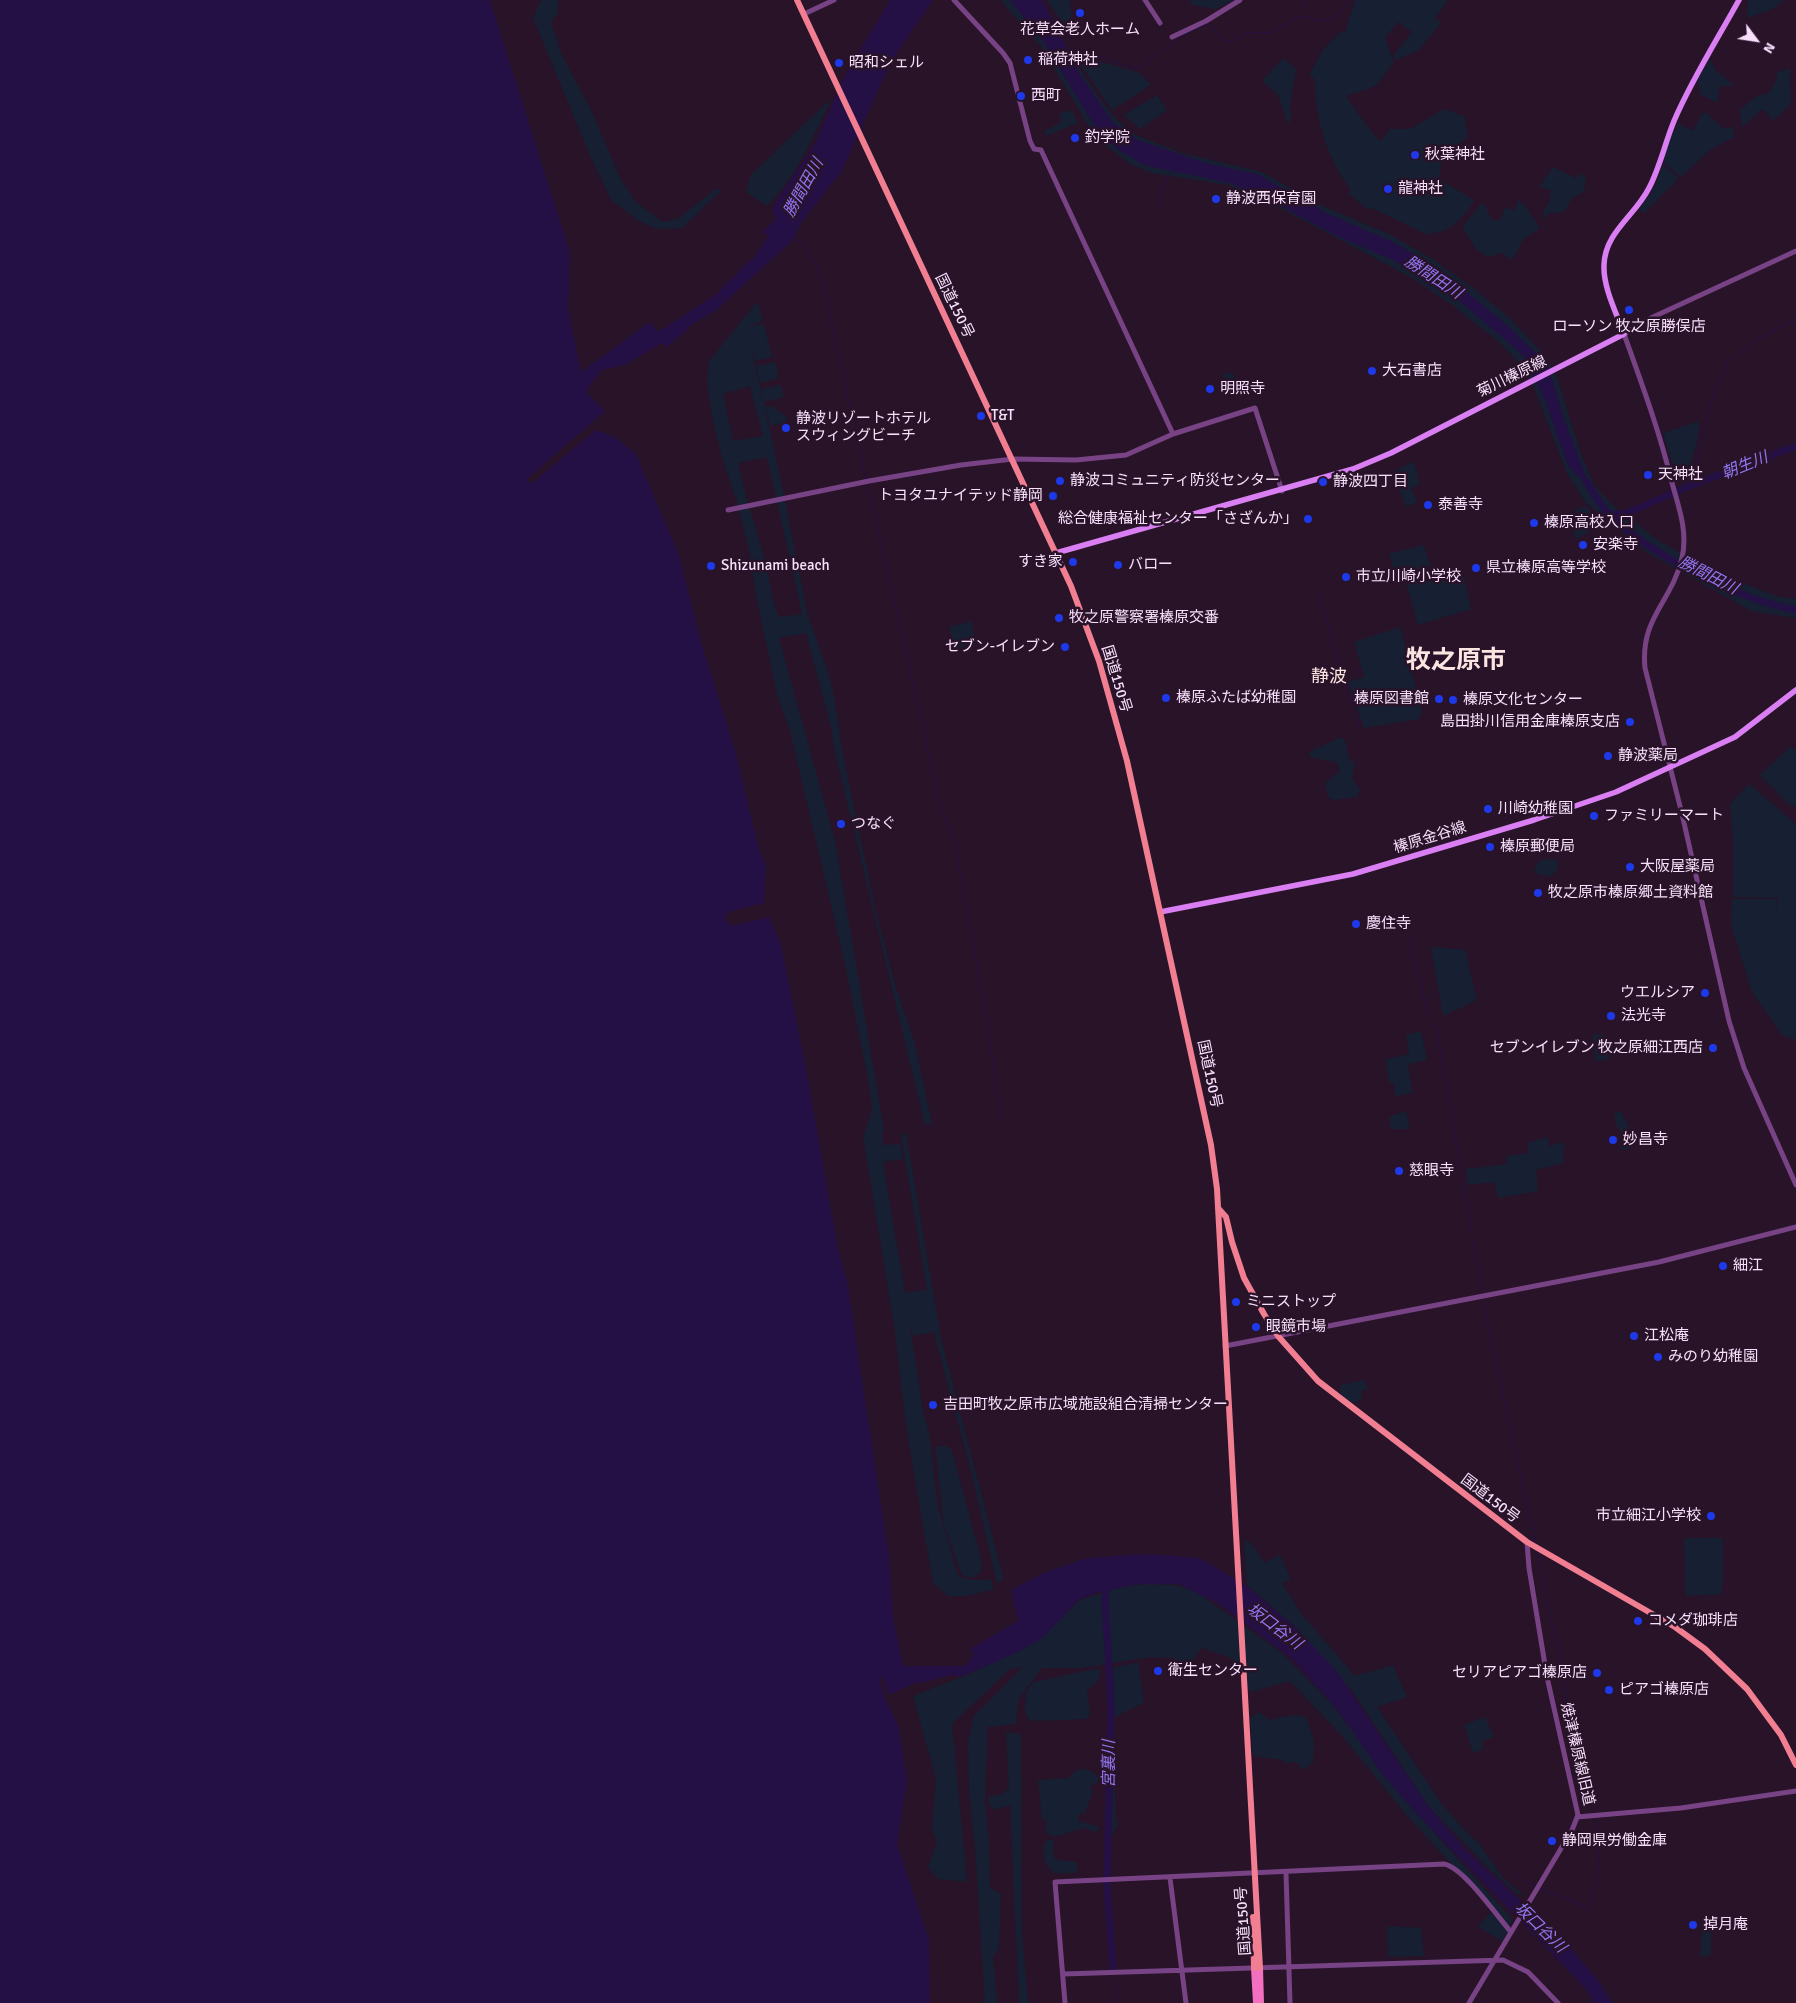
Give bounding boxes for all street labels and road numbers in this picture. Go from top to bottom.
street label: 国道150号 [931,271,977,341]
street label: 菊川榛原線 [1474,352,1550,402]
street label: 国道150号 [1097,643,1135,715]
street label: 榛原金谷線 [1392,818,1468,858]
street label: 国道150号 [1193,1038,1225,1110]
street label: 国道150号 [1457,1471,1523,1527]
street label: 焼津榛原線旧道 [1556,1701,1598,1807]
street label: 国道150号 [1233,1886,1255,1956]

